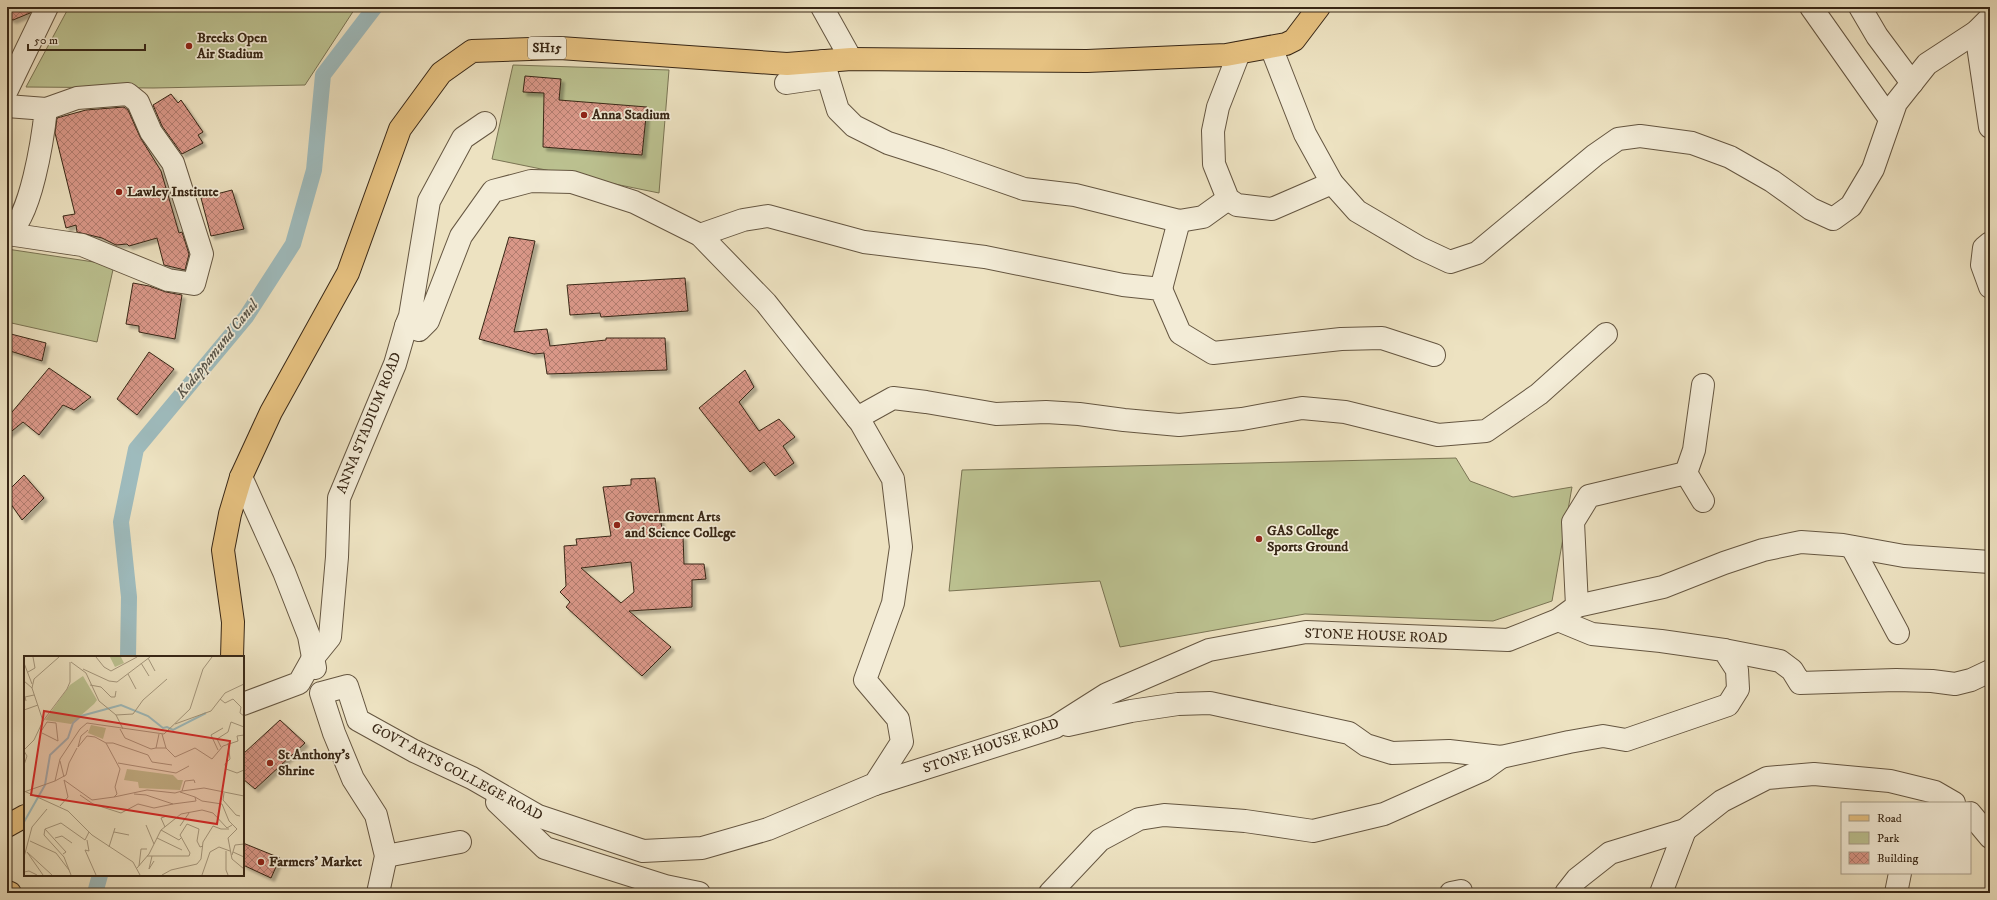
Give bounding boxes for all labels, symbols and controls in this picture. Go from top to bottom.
scale bar [28,26,145,52]
place label: Breeks Open Air Stadium [196,29,268,63]
text: 50 m [34,33,58,48]
road number: SH15 [528,37,566,59]
marker: Breeks Open Air Stadium [184,41,194,51]
place label: Anna Stadium [591,106,671,124]
marker: Anna Stadium [579,110,589,120]
place label: Lawley Institute [127,183,219,201]
marker: Lawley Institute [114,187,124,197]
water label: Kodappamund Canal [171,295,264,403]
street label: ANNA STADIUM ROAD [332,350,406,496]
place label: Government Arts and Science College [625,508,736,542]
marker: Government Arts and Science College [612,520,622,530]
place label: GAS College Sports Ground [1267,522,1349,556]
marker: GAS College Sports Ground [1254,534,1264,544]
street label: STONE HOUSE ROAD [1304,625,1448,647]
inset map [24,656,244,876]
street label: STONE HOUSE ROAD [920,714,1062,778]
street label: GOVT ARTS COLLEGE ROAD [368,719,546,825]
place label: St Anthony's Shrine [278,746,350,780]
marker: St Anthony's Shrine [265,758,275,768]
legend [1841,802,1971,874]
text: Road [1877,811,1902,826]
text: Park [1877,831,1899,846]
text: Building [1877,851,1918,866]
place label: Farmers' Market [269,853,363,871]
marker: Farmers' Market [256,857,266,867]

